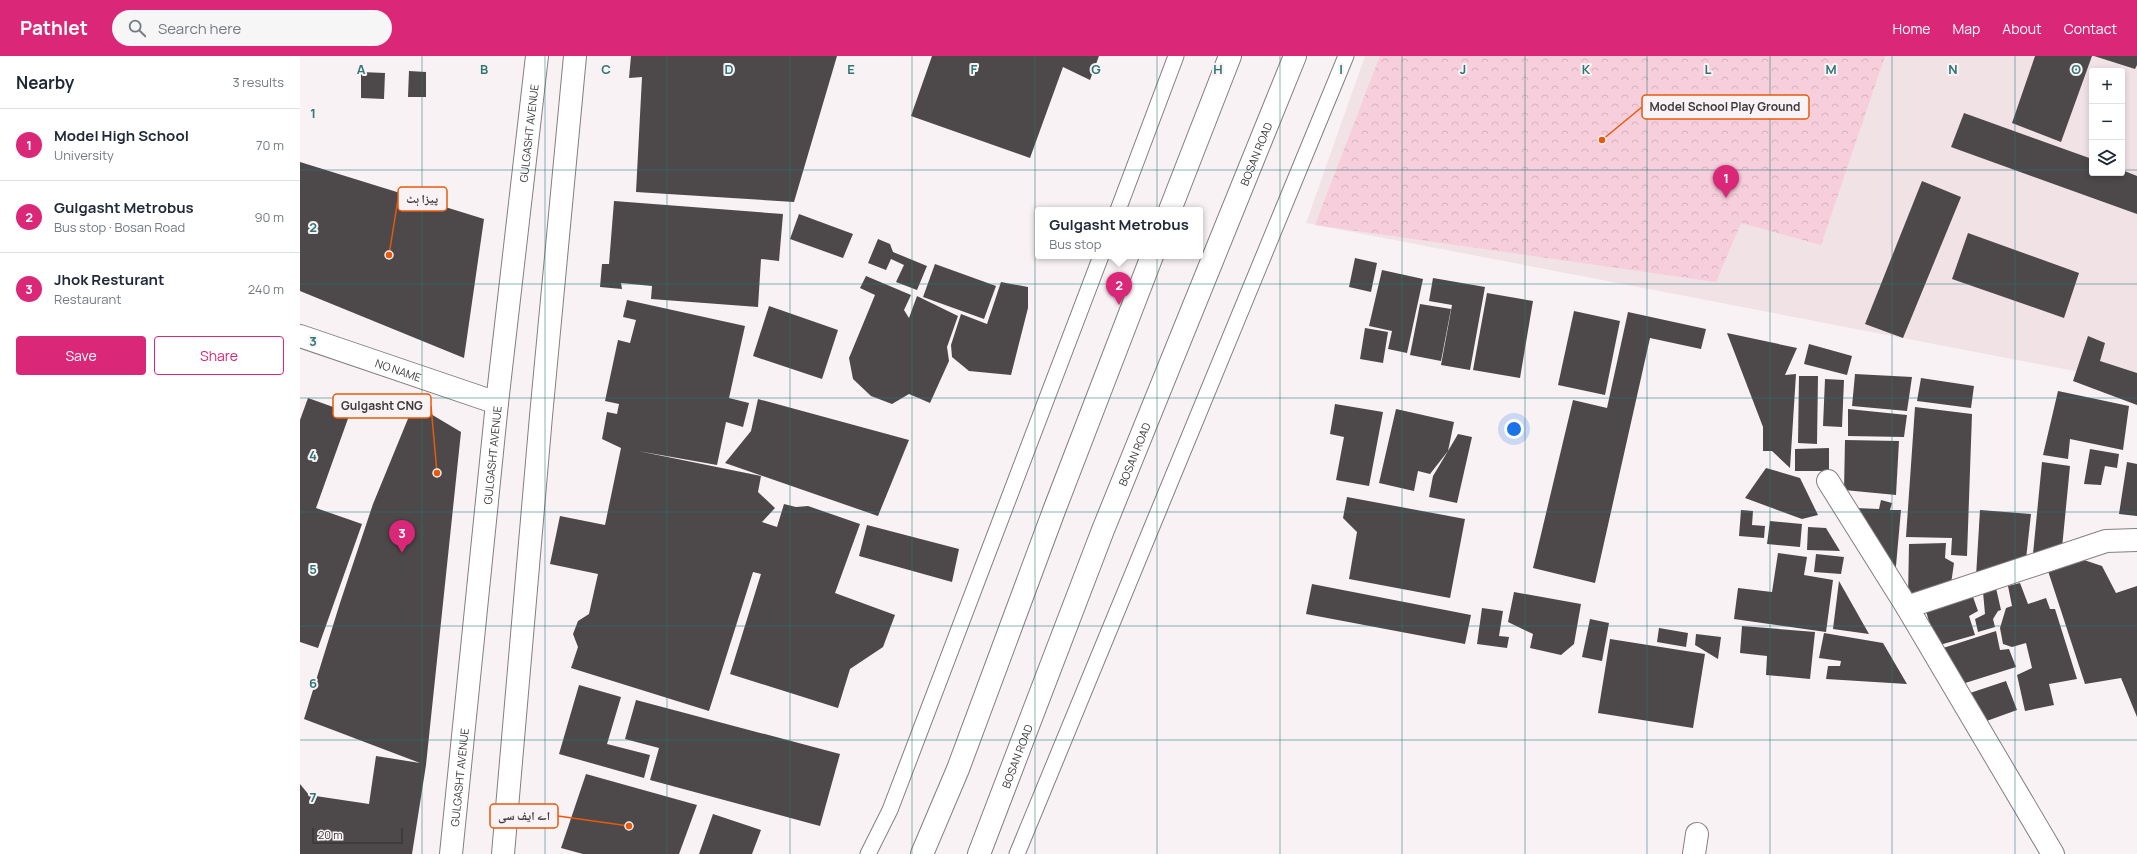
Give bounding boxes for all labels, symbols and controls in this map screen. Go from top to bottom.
search box [112,10,392,46]
text: Pathlet [20,15,88,41]
icon: search [126,17,148,39]
text: Search here [158,18,241,39]
text: Home [1893,19,1930,38]
text: Map [1952,19,1980,38]
text: About [2002,19,2042,38]
text: Contact [2064,19,2117,38]
text: A [357,60,366,78]
text: B [480,60,488,78]
text: C [601,60,611,78]
text: D [724,60,734,78]
text: E [847,60,855,78]
text: F [971,60,978,78]
text: G [1091,60,1101,78]
text: H [1213,60,1223,78]
text: I [1339,60,1343,78]
text: J [1460,60,1466,78]
text: K [1582,60,1591,78]
text: L [1705,60,1712,78]
text: M [1825,60,1837,78]
text: N [1948,60,1958,78]
text: O [2071,60,2081,78]
map controls [2089,68,2125,176]
button: + [2089,68,2125,104]
text: Nearby [16,71,74,94]
text: 3 results [232,73,284,91]
street label: GULGASHT AVENUE [515,83,541,183]
callout: Model School Play Ground [1642,95,1809,119]
text: Model School Play Ground [1650,98,1800,115]
text: 1 [310,104,316,122]
button: − [2089,104,2125,140]
street label: BOSAN ROAD [1236,120,1275,188]
text: Model High School [54,125,189,146]
text: 1 [26,136,32,154]
text: 70 m [256,136,284,154]
button: layers [2089,140,2125,176]
text: University [54,146,114,164]
pin: 1 [1713,165,1739,198]
callout: پیزا ہٹ [398,187,447,211]
text: پیزا ہٹ [406,190,438,207]
text: Gulgasht Metrobus [54,197,194,218]
popup [1035,207,1203,259]
text: 2 [25,208,33,226]
text: 90 m [254,208,284,226]
text: Gulgasht Metrobus [1049,214,1189,235]
text: Bus stop · Bosan Road [54,218,185,236]
text: 2 [309,218,317,236]
text: Bus stop [1049,235,1101,253]
text: Jhok Resturant [54,269,164,290]
pin: 2 [1106,272,1132,305]
text: 3 [25,280,33,298]
text: 240 m [248,280,284,298]
text: Restaurant [54,290,121,308]
text: 3 [309,332,317,350]
button: Save [16,336,146,375]
button: Share [154,336,284,375]
street label: NO NAME [373,355,423,384]
callout: Gulgasht CNG [333,394,431,418]
text: Gulgasht CNG [341,397,423,414]
street label: GULGASHT AVENUE [479,405,504,505]
your location [1504,419,1524,439]
street label: BOSAN ROAD [1114,420,1153,488]
text: 4 [309,446,317,464]
pin: 3 [389,520,415,553]
text: 5 [309,560,317,578]
text: 6 [309,674,317,692]
street label: BOSAN ROAD [998,722,1036,790]
street label: GULGASHT AVENUE [446,728,471,827]
text: 7 [310,788,317,806]
callout: اے ایف سی [490,804,558,828]
text: اے ایف سی [498,807,550,824]
scale bar [312,826,403,845]
text: 20 m [318,827,343,842]

